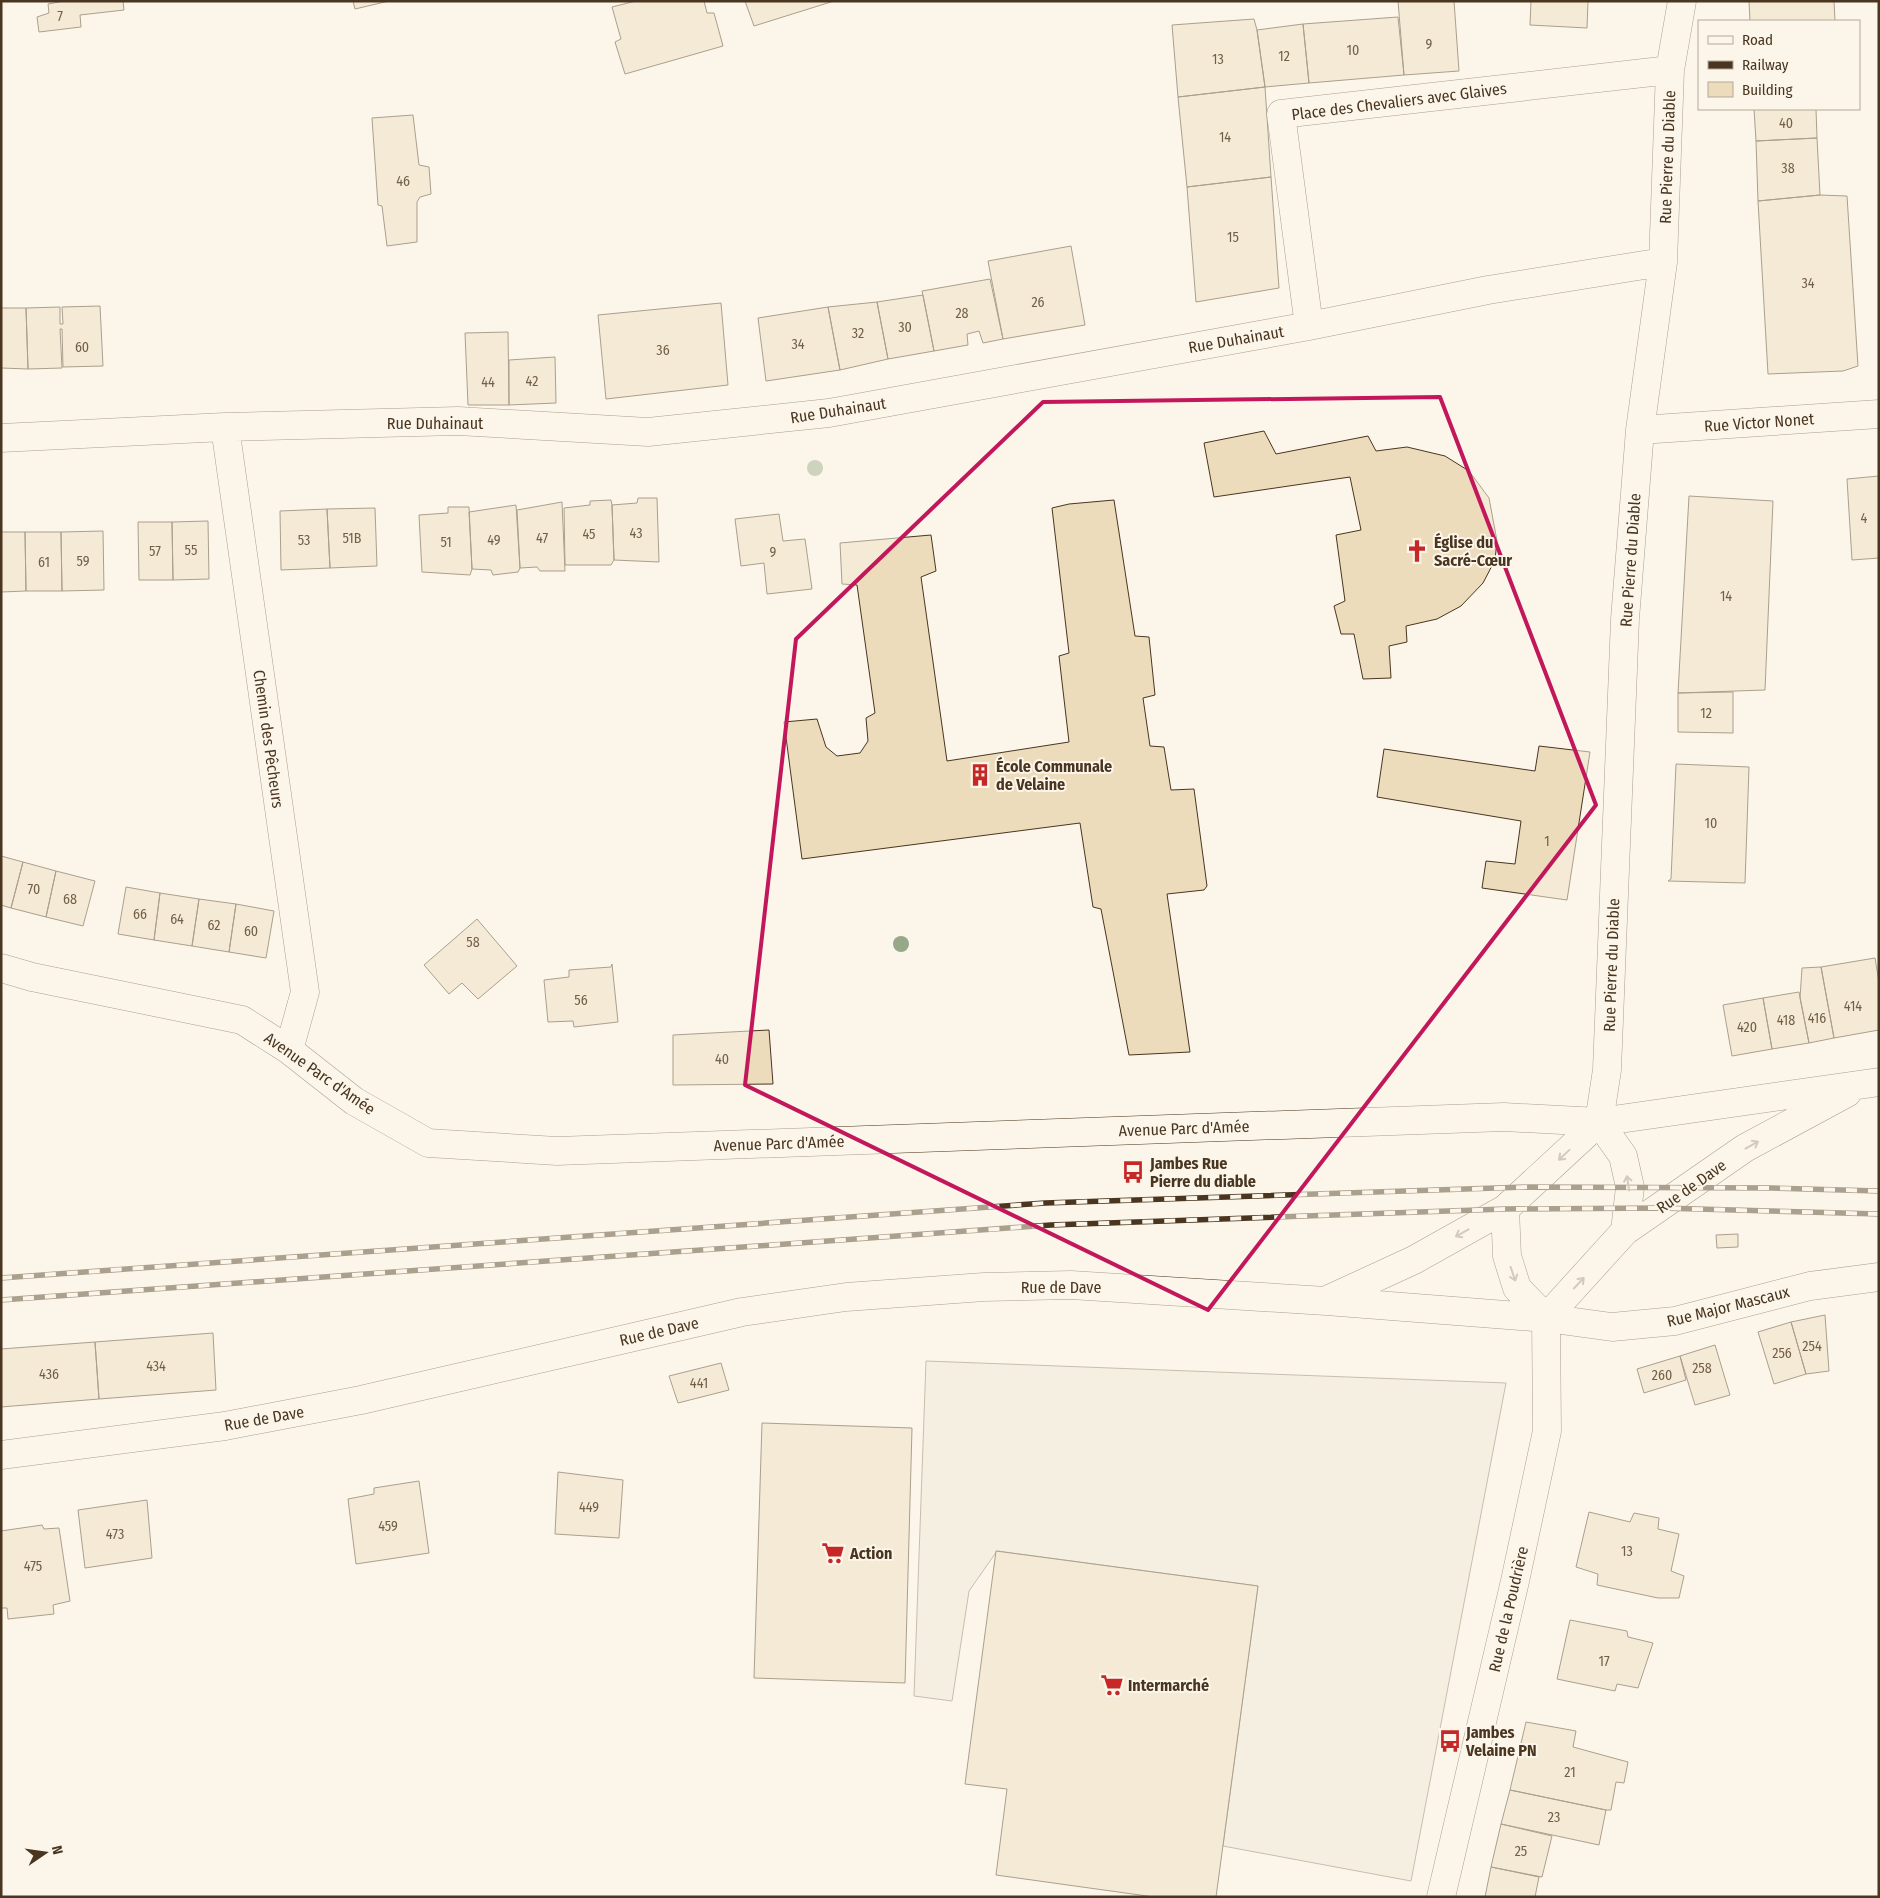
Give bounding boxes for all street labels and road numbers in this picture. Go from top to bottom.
street label: Place des Chevaliers avec Glaives [1290,79,1508,124]
street label: Rue Pierre du Diable [1656,90,1679,224]
street label: Rue Duhainaut [1187,322,1286,357]
street label: Rue Duhainaut [789,393,888,427]
street label: Rue Victor Nonet [1703,409,1815,436]
street label: Rue Duhainaut [387,414,484,433]
street label: Rue Pierre du Diable [1616,493,1645,627]
street label: Chemin des Pêcheurs [249,669,288,810]
street label: Rue Pierre du Diable [1600,898,1623,1032]
street label: Avenue Parc d'Amée [261,1028,379,1119]
street label: Avenue Parc d'Amée [1118,1117,1250,1140]
street label: Avenue Parc d'Amée [713,1132,845,1155]
street label: Rue de Dave [1653,1155,1730,1217]
street label: Rue de Dave [1021,1278,1101,1297]
street label: Rue Major Mascaux [1665,1282,1791,1331]
street label: Rue de Dave [618,1313,701,1350]
street label: Rue de Dave [223,1402,306,1435]
street label: Rue de la Poudrière [1485,1544,1532,1674]

